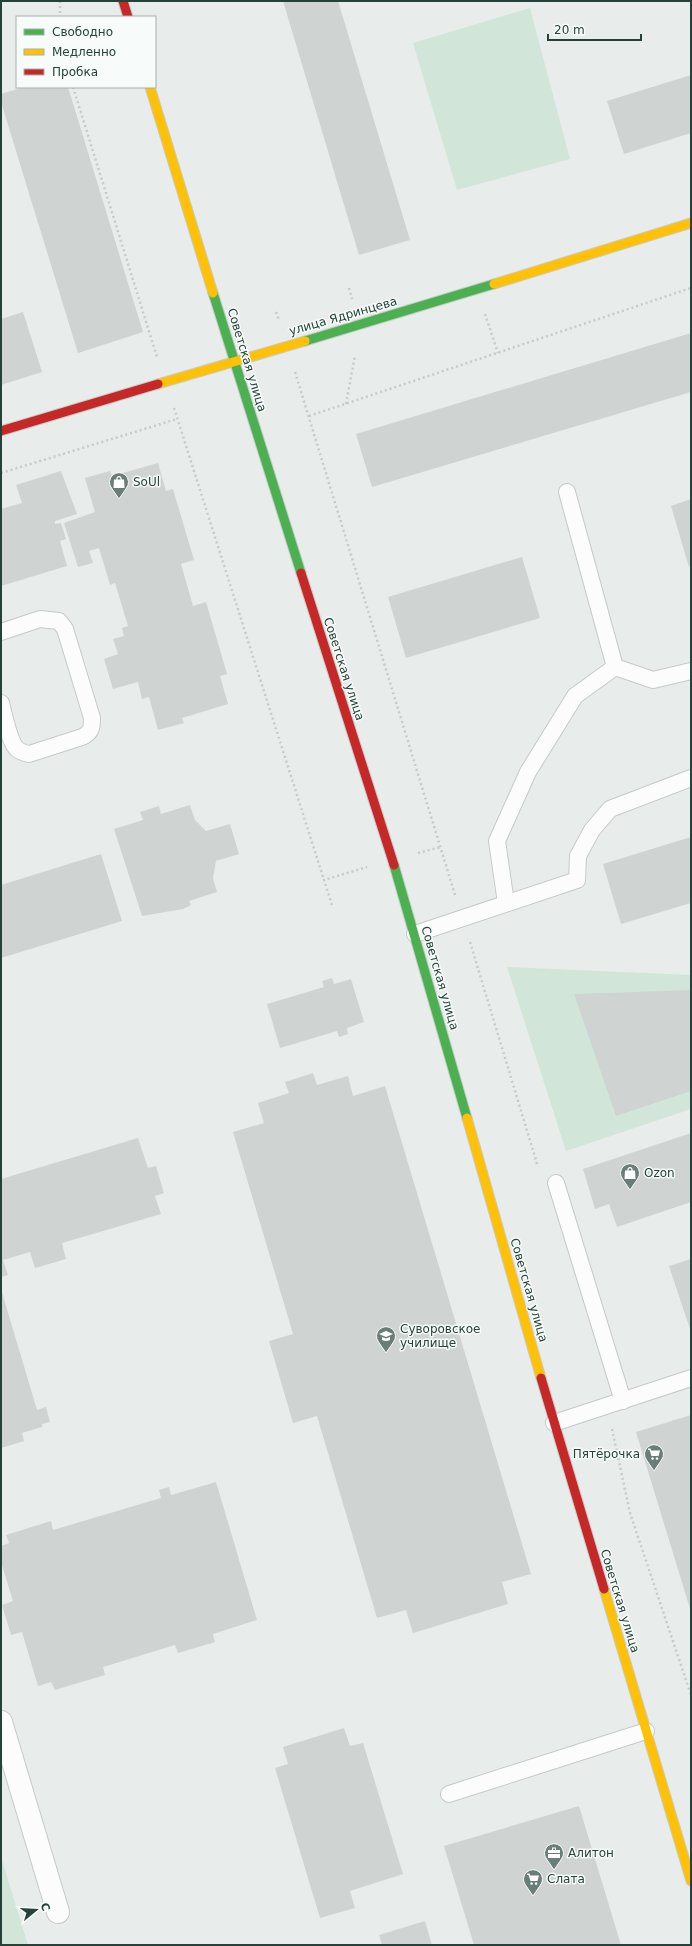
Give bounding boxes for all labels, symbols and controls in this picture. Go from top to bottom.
legend [16,16,156,88]
scale bar [548,16,641,42]
text: 20 m [554,23,585,37]
text: Свободно [52,25,113,39]
text: Медленно [52,45,116,59]
text: Пробка [52,65,98,79]
street label: улица Ядринцева [287,294,399,338]
street label: Советская улица [225,307,269,413]
shop icon: SoUl [108,471,130,499]
place label: SoUl [133,475,160,489]
street label: Советская улица [321,616,367,722]
street label: Советская улица [418,924,462,1032]
shop icon: Ozon [619,1162,641,1190]
place label: Ozon [644,1166,675,1180]
street label: Советская улица [507,1236,551,1344]
place label: Суворовское училище [400,1322,481,1350]
school or university icon: Суворовское училище [375,1325,397,1353]
supermarket icon: Пятёрочка [643,1443,665,1471]
place label: Пятёрочка [573,1447,640,1461]
street label: Советская улица [598,1548,642,1654]
office icon: Алитон [543,1842,565,1870]
place label: Алитон [568,1846,614,1860]
supermarket icon: Слата [522,1868,544,1896]
place label: Слата [547,1872,585,1886]
north arrow [16,1890,56,1930]
text: С [38,1901,52,1913]

